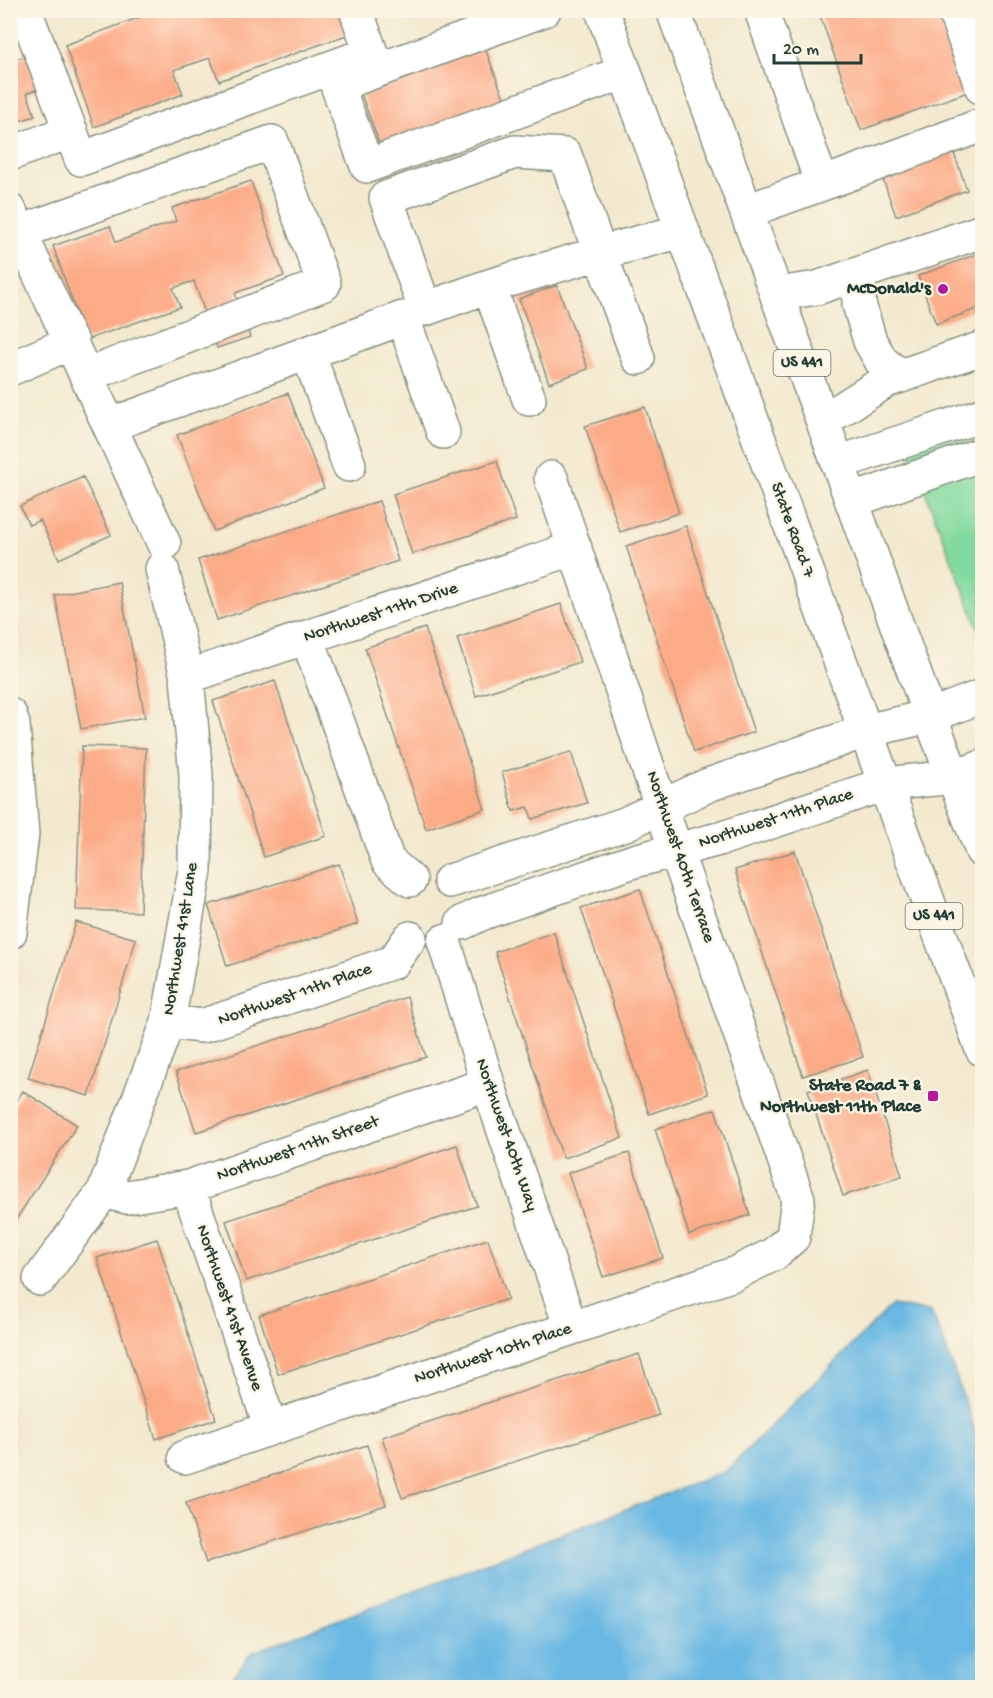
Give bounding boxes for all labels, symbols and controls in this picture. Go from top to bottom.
scale bar [774,27,861,65]
text: 20 m [783,40,819,61]
place label: McDonald's [847,279,932,300]
marker: McDonald's [936,282,950,296]
road number: US 441 [774,350,830,376]
street label: State Road 7 [765,480,819,581]
street label: Northwest 11th Drive [301,578,461,648]
street label: Northwest 40th Terrace [641,768,720,946]
street label: Northwest 11th Place [696,784,857,854]
street label: Northwest 41st Lane [159,860,204,1017]
road number: US 441 [906,903,962,929]
street label: Northwest 11th Place [215,959,375,1031]
street label: Northwest 40th Way [470,1056,542,1214]
place label: State Road 7 & Northwest 11th Place [760,1076,922,1118]
marker: State Road 7 & Northwest 11th Place [926,1089,940,1103]
street label: Northwest 11th Street [214,1111,383,1187]
street label: Northwest 41st Avenue [191,1222,267,1394]
street label: Northwest 10th Place [412,1318,575,1389]

